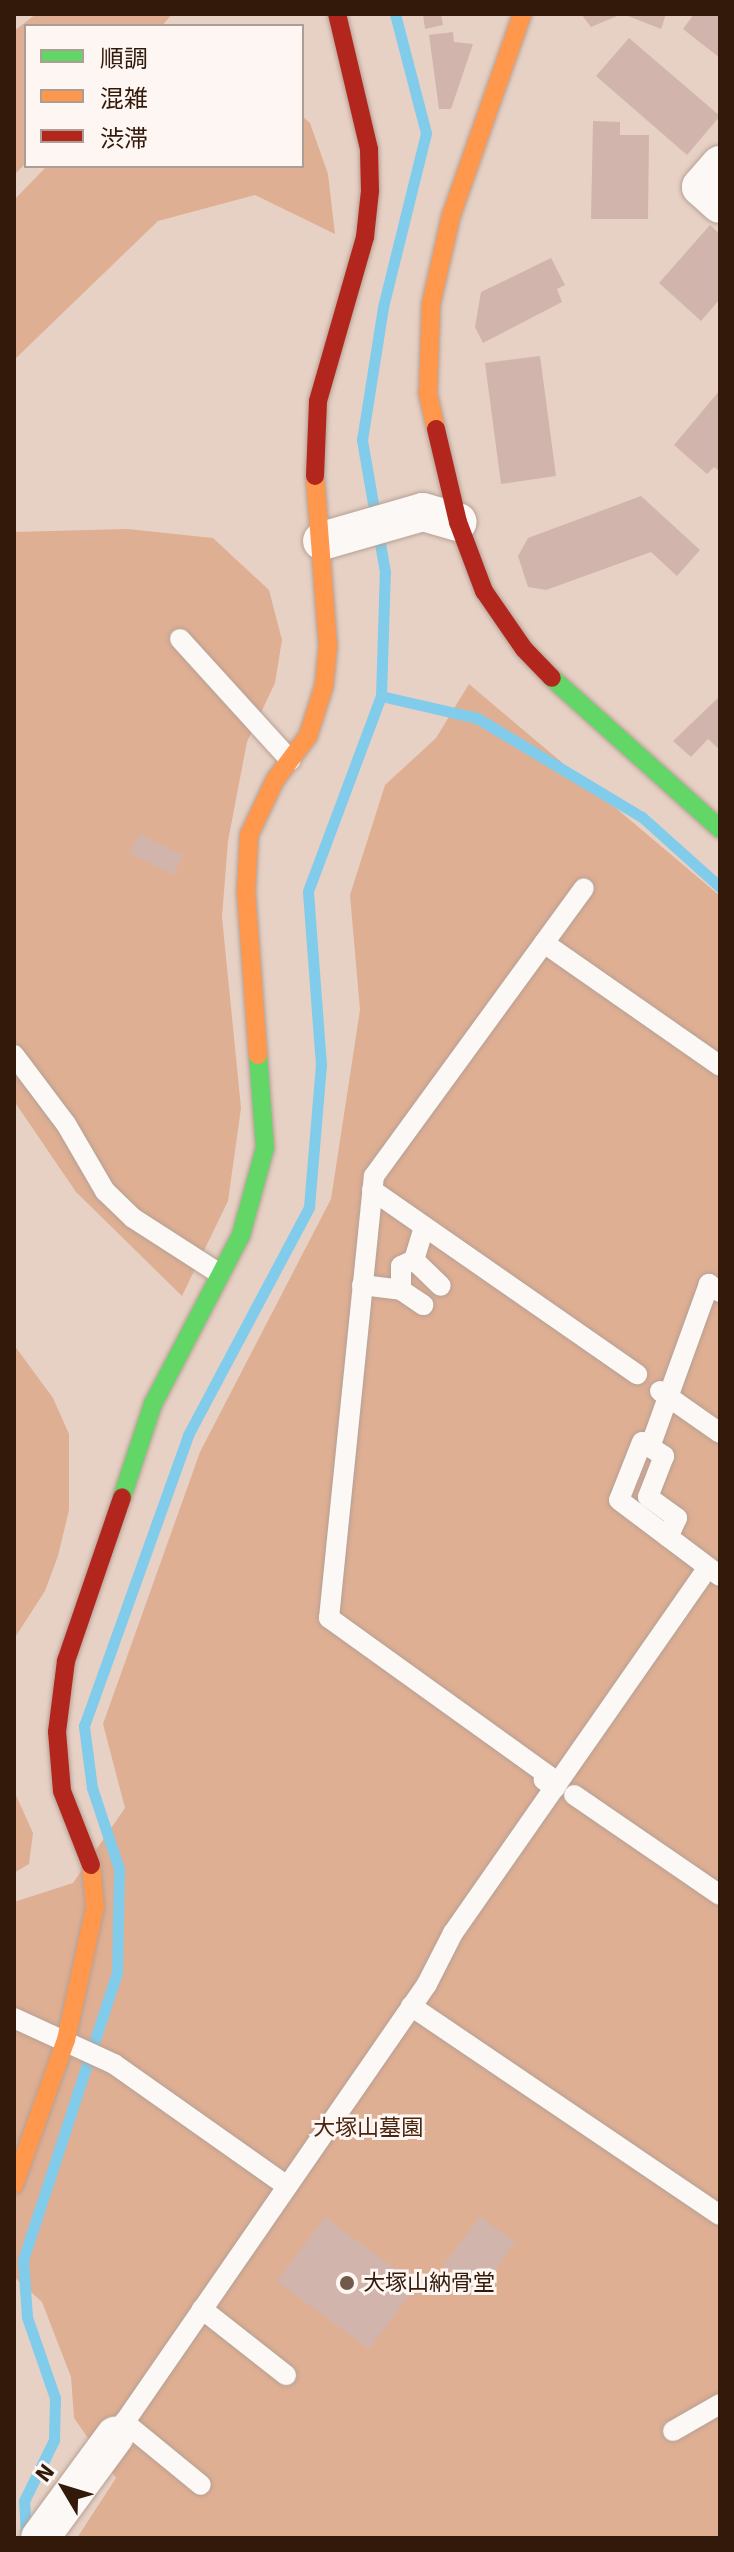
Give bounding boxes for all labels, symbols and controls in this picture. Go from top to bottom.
legend [24,24,304,168]
text: 順調 [100,44,148,74]
text: 混雑 [100,84,148,114]
text: 渋滞 [100,124,148,154]
park label: 大塚山墓園 [313,2115,423,2141]
place label: 大塚山納骨堂 [363,2270,495,2296]
marker: 大塚山納骨堂 [338,2274,356,2292]
north arrow [24,2448,104,2528]
text: N [29,2459,60,2487]

